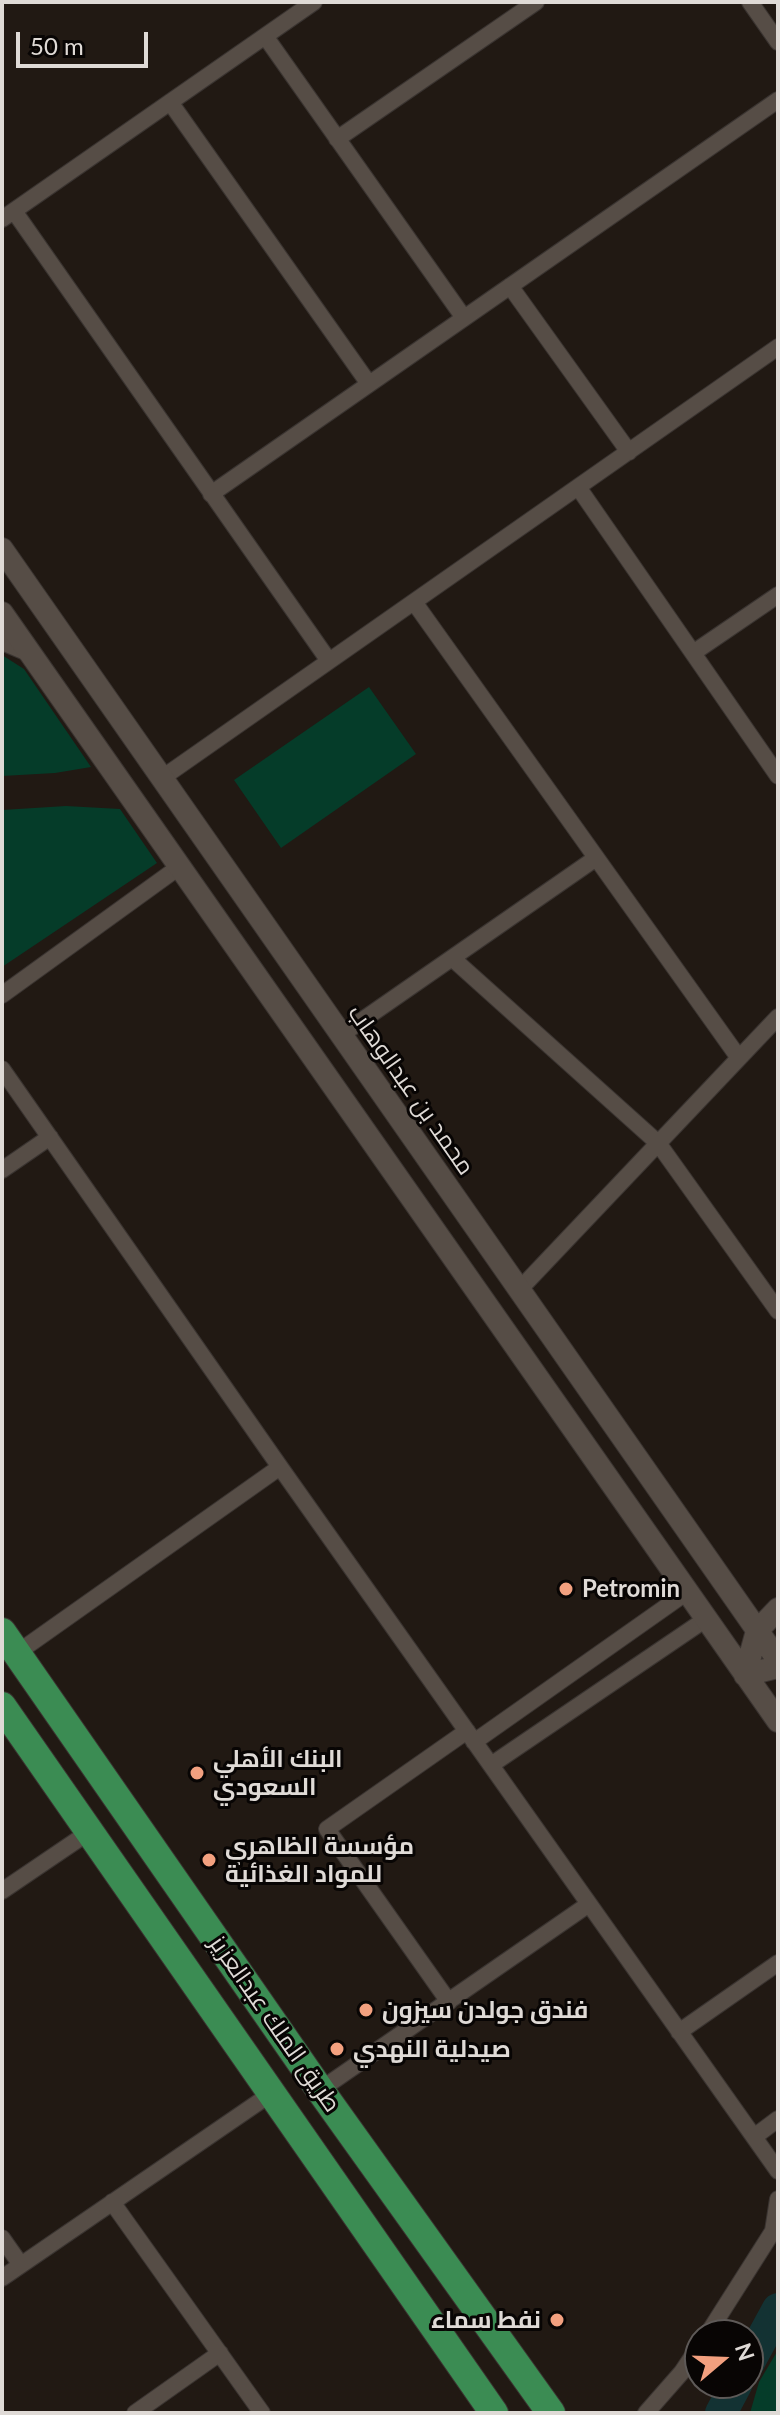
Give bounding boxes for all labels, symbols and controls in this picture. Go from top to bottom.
scale bar [20,16,152,66]
text: 50 m [30,31,84,60]
street label: محمد بن عبدالوهاب [342,1000,480,1180]
place label: Petromin [582,1575,680,1603]
marker: Petromin [557,1580,575,1598]
place label: البنك الأهلي السعودي [213,1745,343,1801]
marker: البنك الأهلي السعودي [188,1764,206,1782]
place label: مؤسسة الظاهري للمواد الغذائية [225,1832,414,1888]
marker: مؤسسة الظاهري للمواد الغذائية [200,1851,218,1869]
street label: طريق الملك عبدالعزيز [203,1930,347,2118]
place label: فندق جولدن سيزون [382,1996,588,2024]
marker: فندق جولدن سيزون [357,2001,375,2019]
place label: صيدلية النهدي [353,2035,511,2063]
marker: صيدلية النهدي [328,2040,346,2058]
place label: نفط سماء [431,2306,541,2334]
marker: نفط سماء [548,2311,566,2329]
north arrow [684,2319,764,2399]
text: N [730,2339,761,2364]

